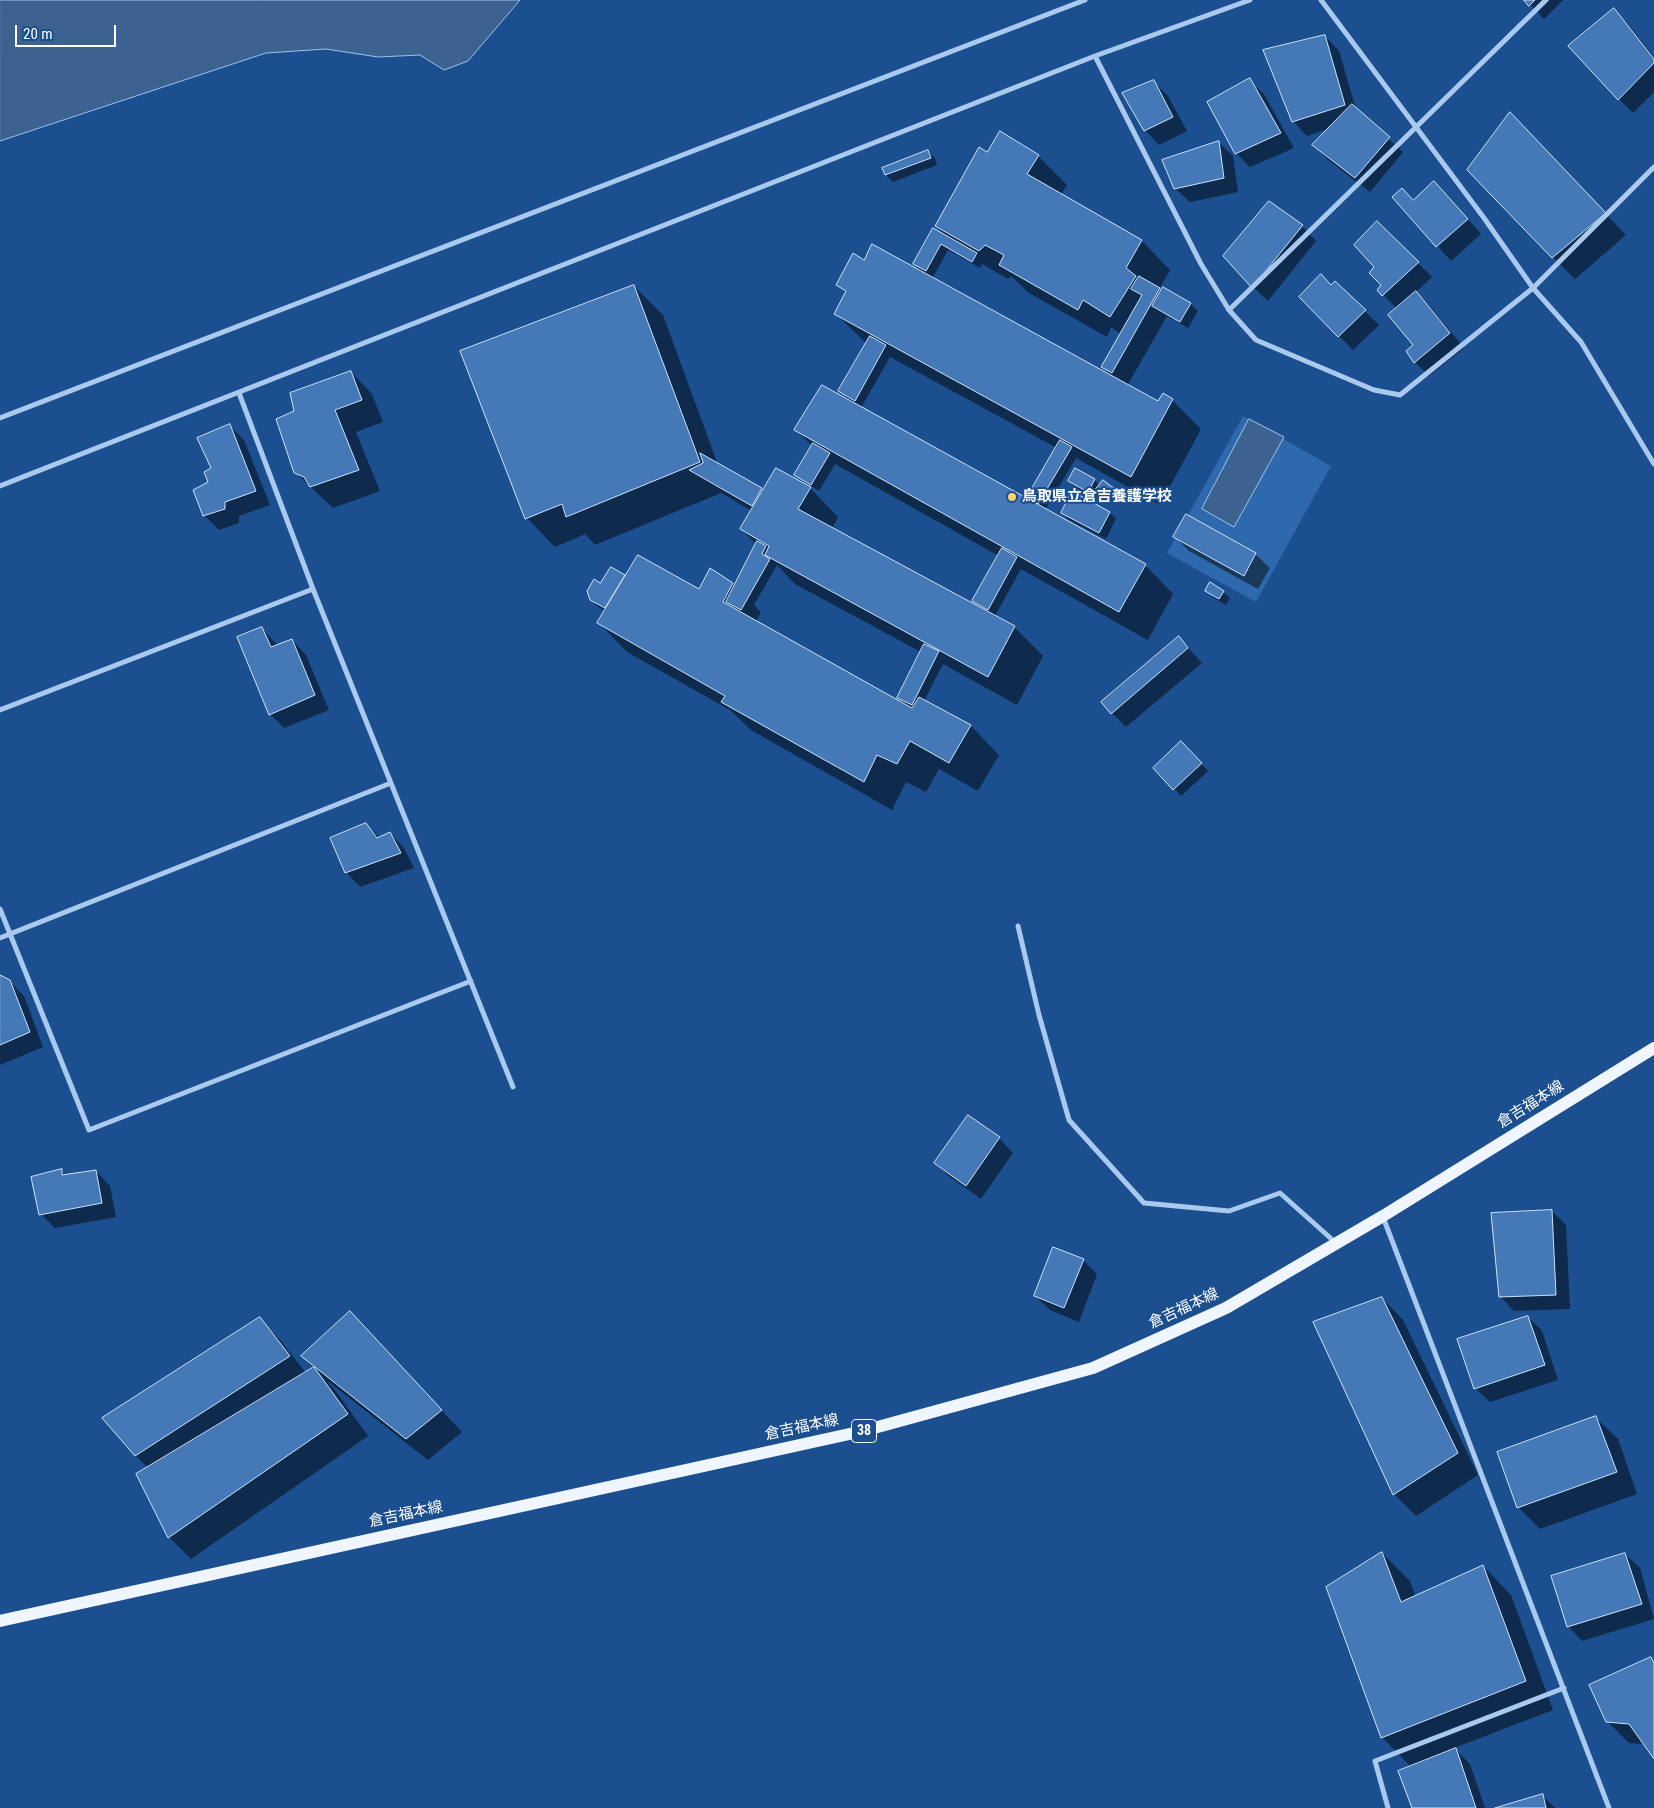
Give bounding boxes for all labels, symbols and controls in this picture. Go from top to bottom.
scale bar [18,15,119,47]
text: 20 m [23,25,53,43]
place label: 鳥取県立倉吉養護学校 [1022,488,1172,506]
marker: 鳥取県立倉吉養護学校 [1006,491,1018,503]
street label: 倉吉福本線 [1494,1077,1568,1133]
street label: 倉吉福本線 [1146,1285,1222,1333]
street label: 倉吉福本線 [763,1411,841,1445]
road number: 38 [852,1420,876,1442]
street label: 倉吉福本線 [367,1498,445,1532]

